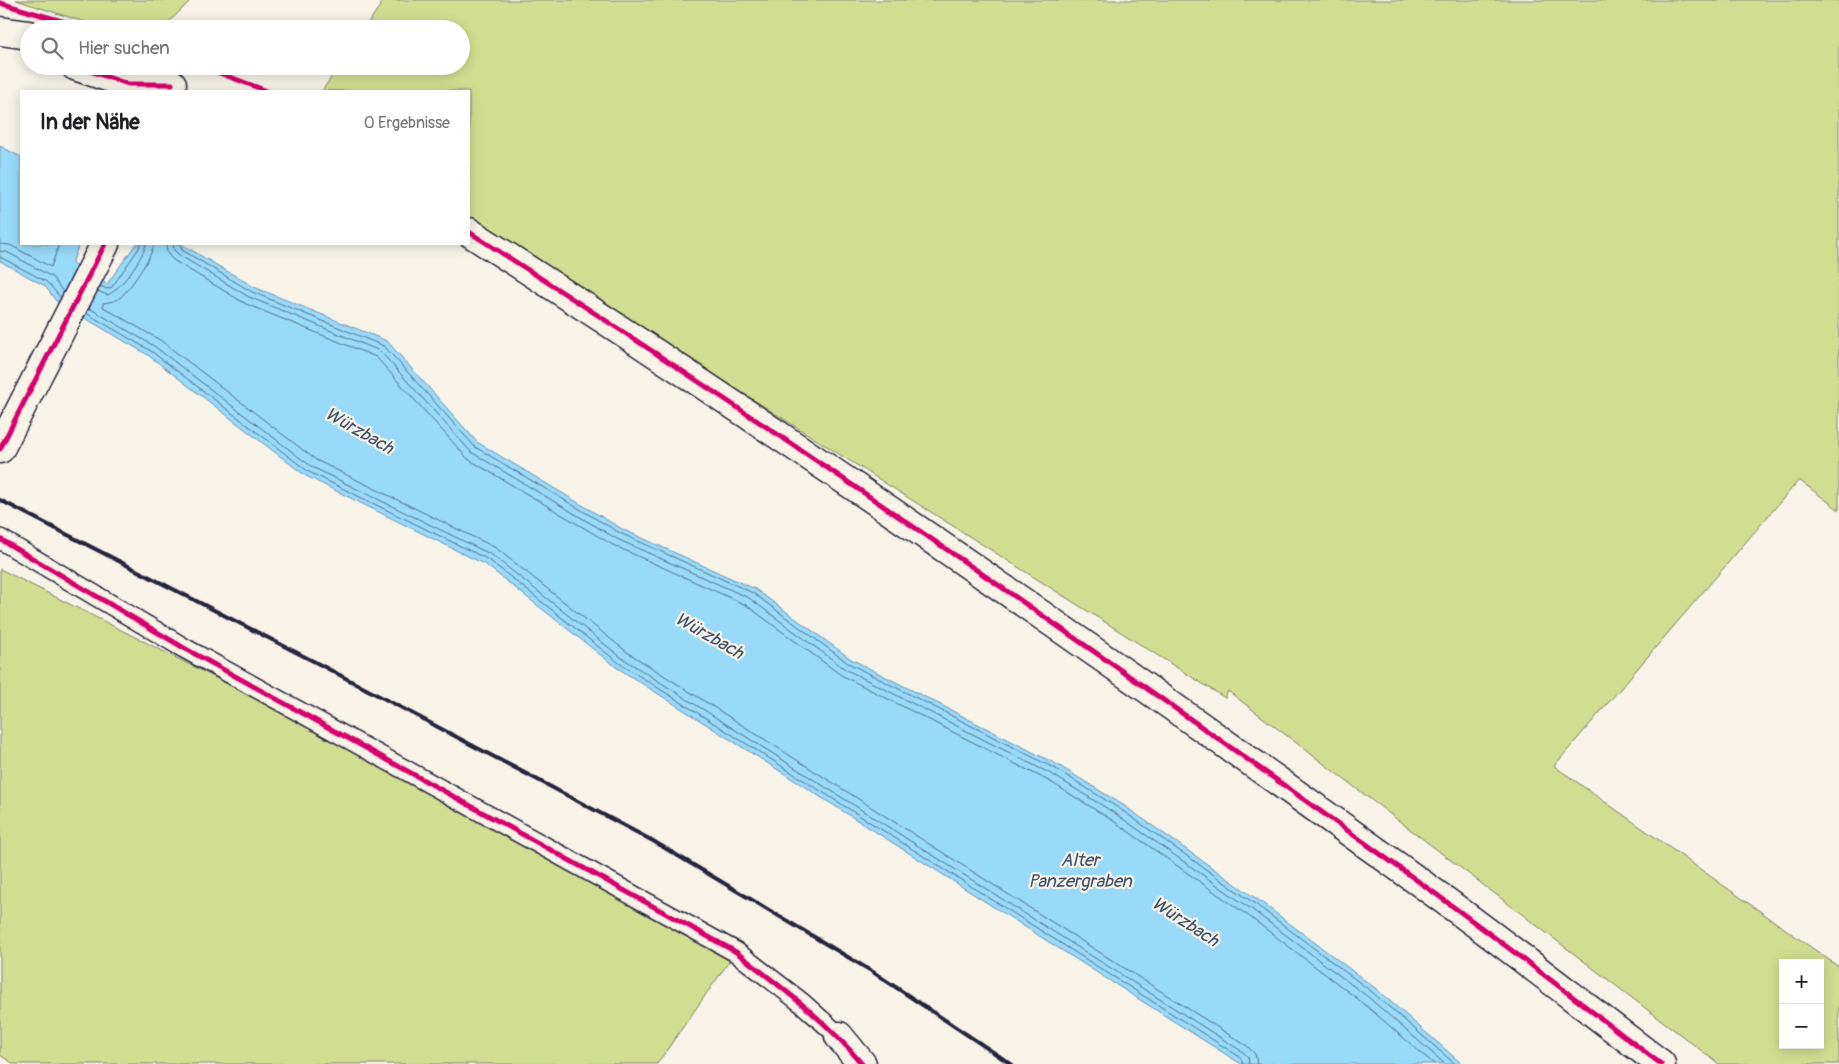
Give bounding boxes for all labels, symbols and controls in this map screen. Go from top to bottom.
search box [20,20,470,75]
icon: search [38,34,66,62]
text: Hier suchen [78,36,170,60]
text: In der Nähe [40,109,140,136]
text: 0 Ergebnisse [364,113,450,133]
water label: Würzbach [321,402,399,461]
water label: Würzbach [671,607,749,666]
water label: Alter Panzergraben [1028,849,1132,893]
water label: Würzbach [1147,892,1224,953]
map controls [1779,959,1824,1049]
button: + [1779,959,1824,1004]
button: − [1779,1004,1824,1049]

